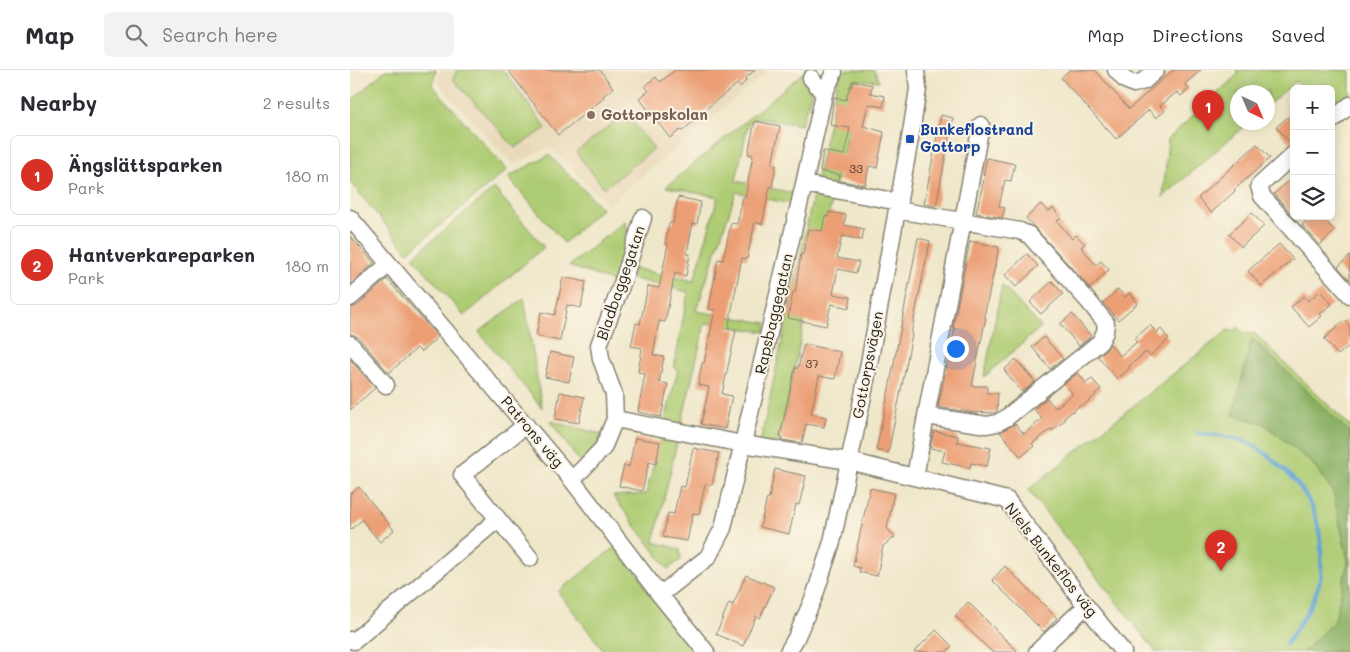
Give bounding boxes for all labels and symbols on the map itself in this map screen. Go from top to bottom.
north arrow [1230,85,1275,130]
pin: 1 [1192,90,1224,131]
place label: Gottorpskolan [601,104,708,124]
marker: Gottorpskolan [585,109,597,121]
place label: Bunkeflostrand Gottorp [920,119,1034,156]
marker: Bunkeflostrand Gottorp [904,133,916,145]
house number: 33 [849,160,863,176]
street label: Bladbaggegatan [591,223,649,343]
street label: Rapsbaggegatan [749,251,797,376]
street label: Gottorpsvägen [847,309,887,420]
your location [943,336,969,362]
house number: 37 [805,355,819,371]
street label: Patrons väg [497,391,569,471]
street label: Niels Bunkeflos väg [1001,498,1103,621]
pin: 2 [1205,530,1237,571]

